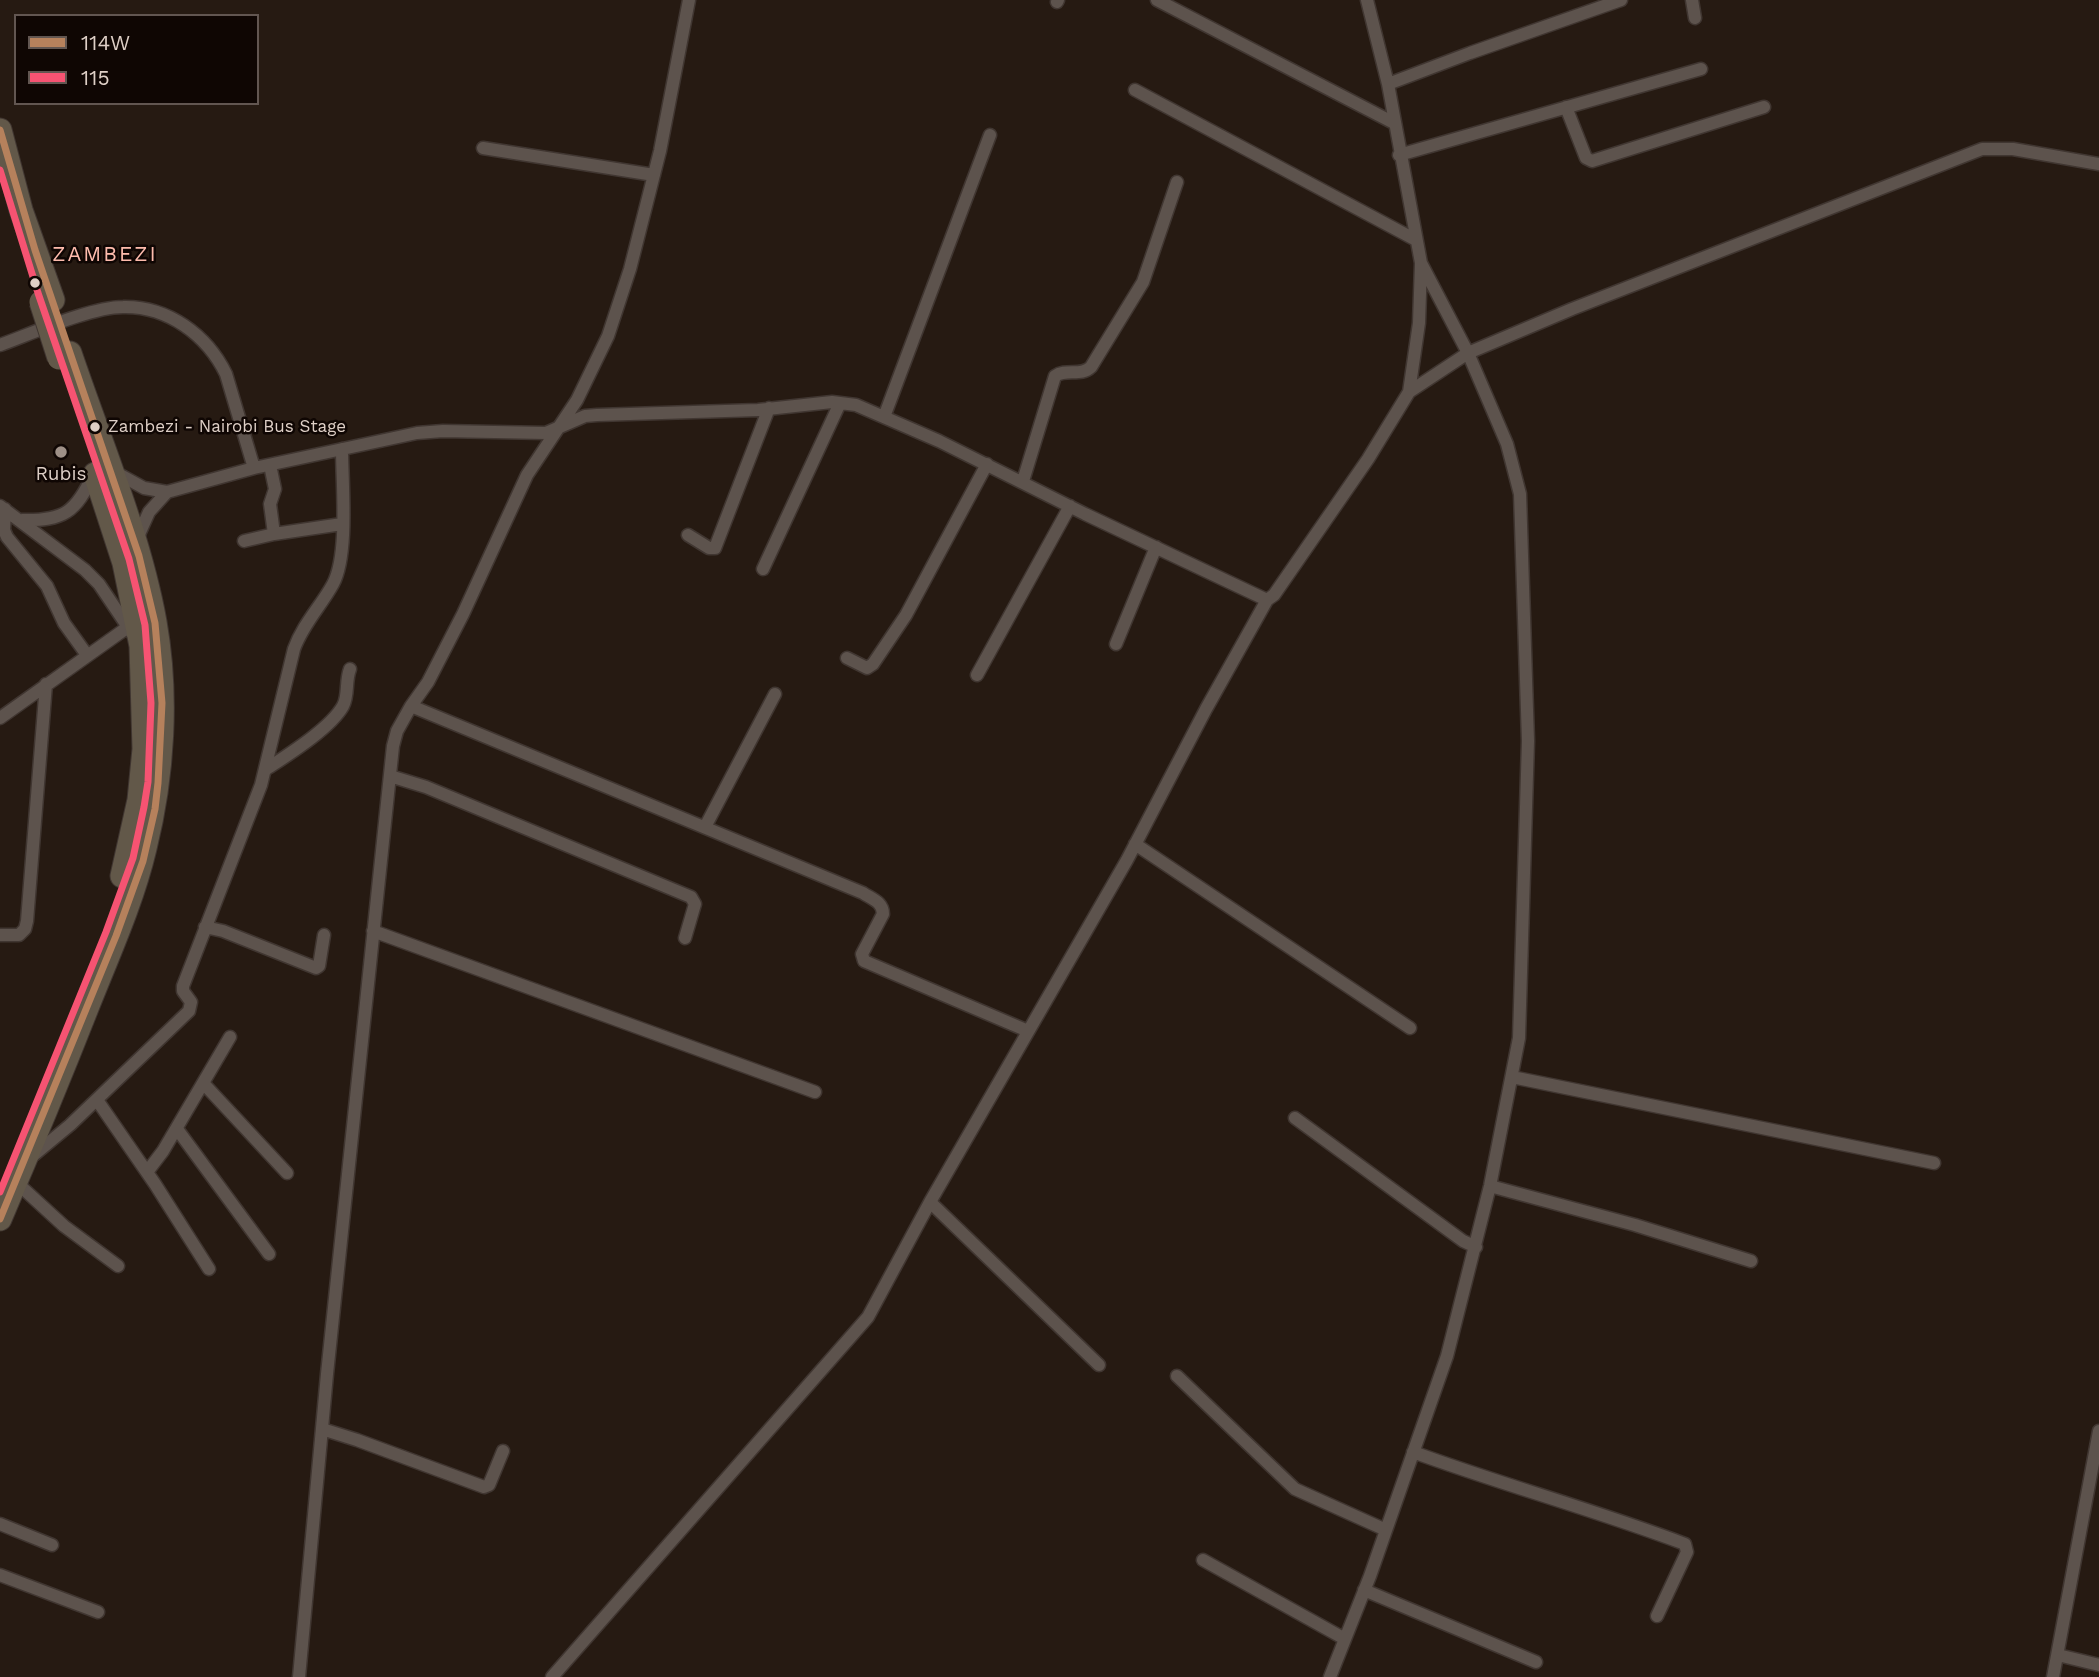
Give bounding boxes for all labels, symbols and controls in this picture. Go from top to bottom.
legend [14,14,259,105]
text: 114W [81,30,130,55]
text: 115 [81,65,110,90]
district label: ZAMBEZI [53,242,157,268]
unlabelled marker [28,276,42,290]
place label: Zambezi - Nairobi Bus Stage [108,417,346,437]
marker: Zambezi - Nairobi Bus Stage [88,420,102,434]
marker: Rubis [53,444,69,460]
place label: Rubis [35,463,87,485]

